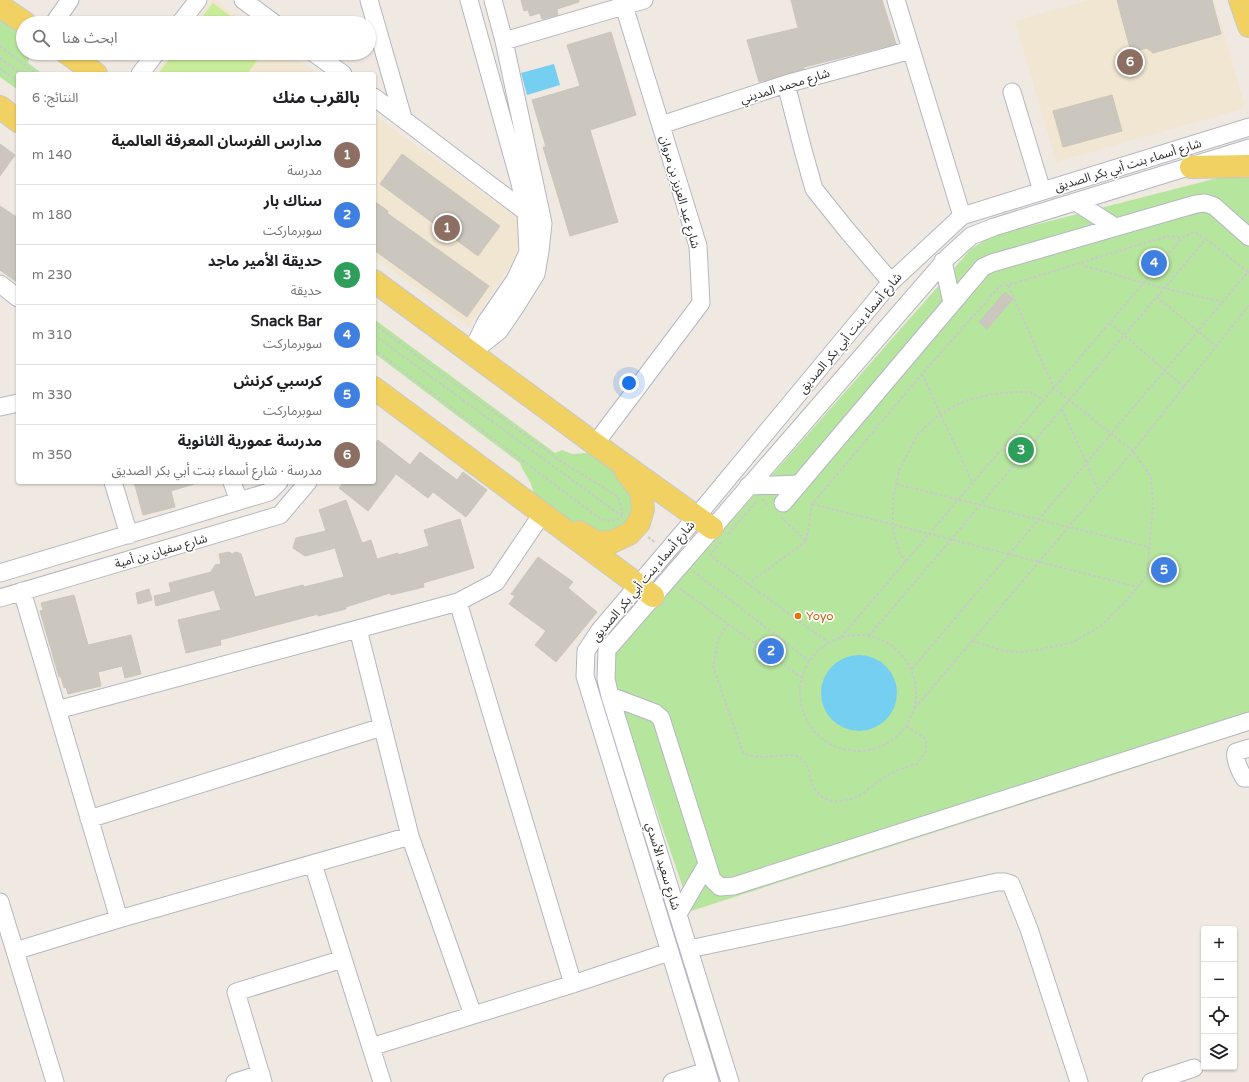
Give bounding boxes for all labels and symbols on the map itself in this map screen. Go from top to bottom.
pin: 6 [1117,47,1143,77]
street label: شارع محمد المديني [739,66,832,109]
street label: شارع عبد العزيز بن مروان [655,134,703,251]
street label: شارع أسماء بنت أبي بكر الصديق [1053,135,1204,197]
pin: 1 [434,213,460,243]
pin: 4 [1141,248,1167,278]
street label: شارع أسماء بنت أبي بكر الصديق [795,270,907,398]
your location [619,373,639,393]
pin: 3 [1008,435,1034,465]
street label: شارع أسماء بنت أبي بكر الصديق [588,518,700,646]
street label: شارع سفيان بن أمية [113,531,209,573]
pin: 5 [1151,555,1177,585]
place label: Yoyo [806,609,834,623]
marker: Yoyo [793,611,803,621]
pin: 2 [758,636,784,666]
street label: شارع سعيد الأسدي [640,820,683,912]

